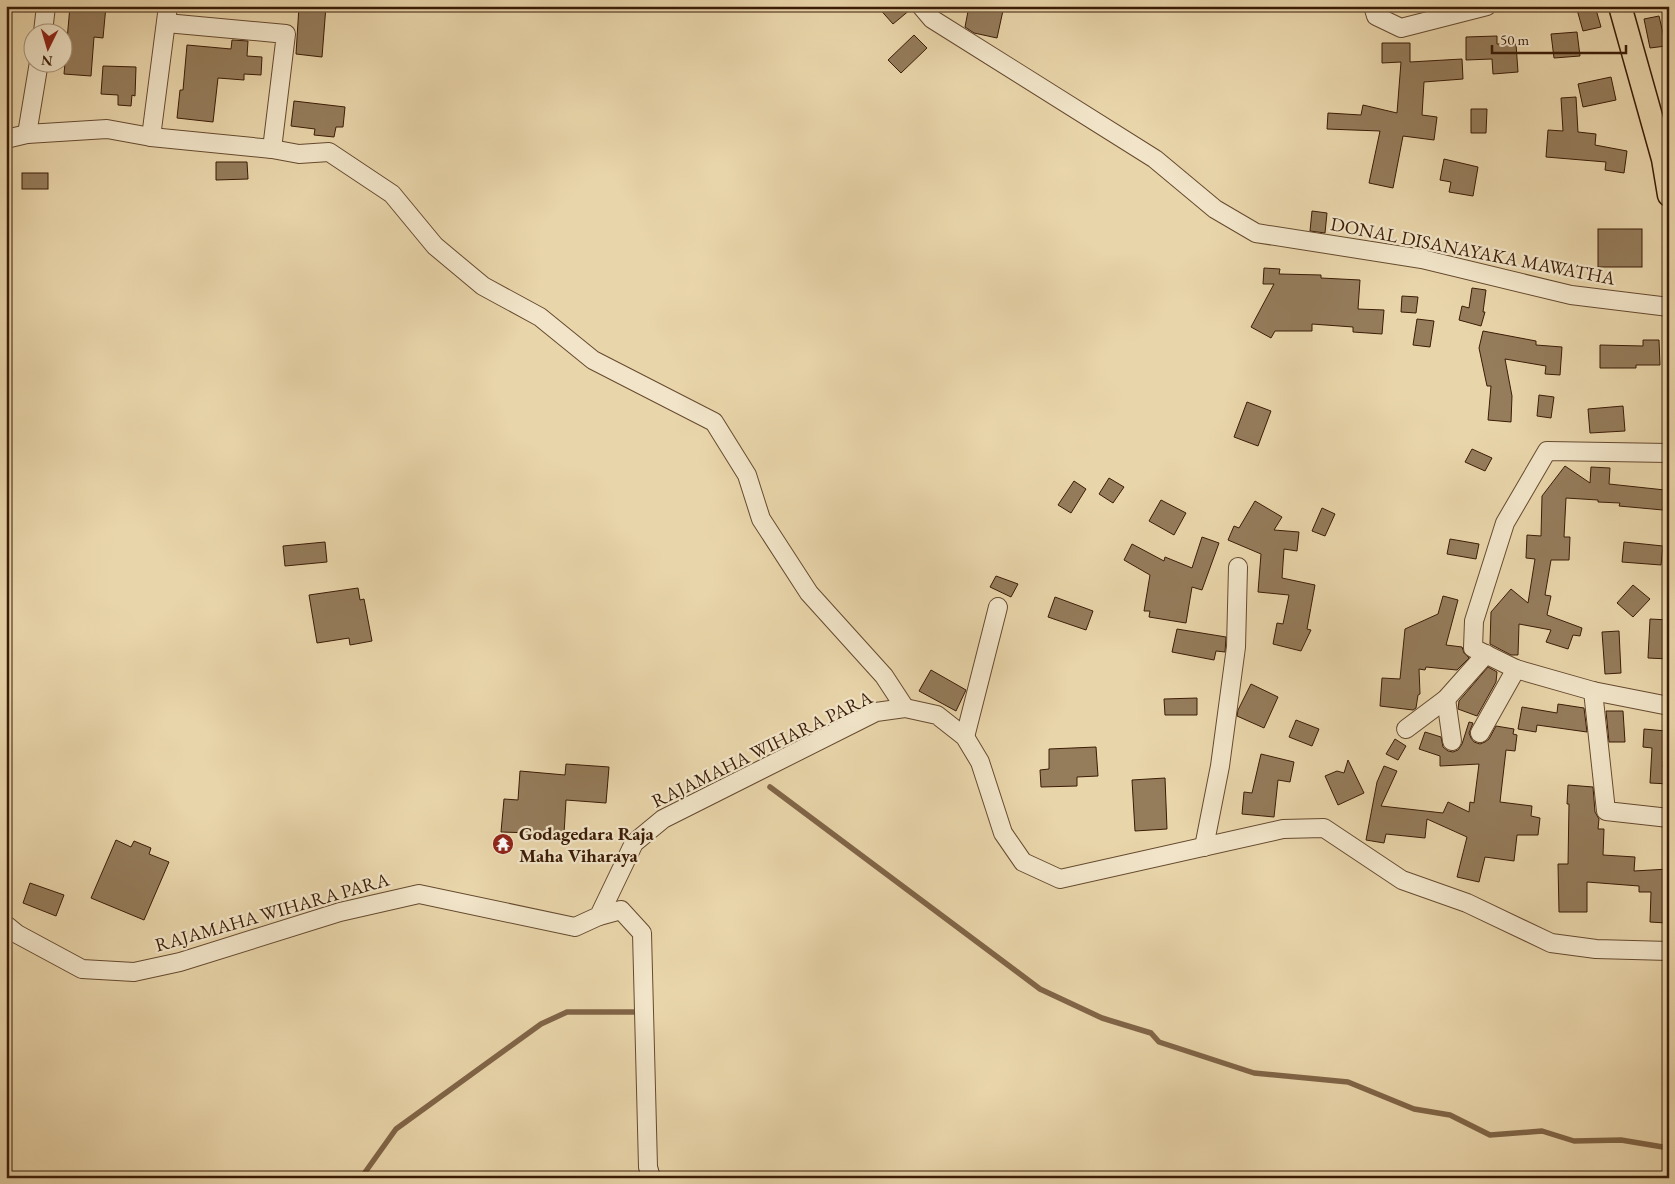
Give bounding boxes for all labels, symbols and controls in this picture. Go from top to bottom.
north arrow [22,22,72,72]
scale bar [1492,22,1626,54]
text: 50 m [1500,30,1529,49]
text: N [40,51,53,70]
street label: DONAL DISANAYAKA MAWATHA [1328,211,1618,291]
street label: RAJAMAHA WIHARA PARA [647,684,877,813]
place label: Godagedara Raja Maha Viharaya [519,821,655,868]
temple icon: Godagedara Raja Maha Viharaya [491,832,515,856]
street label: RAJAMAHA WIHARA PARA [152,866,393,957]

